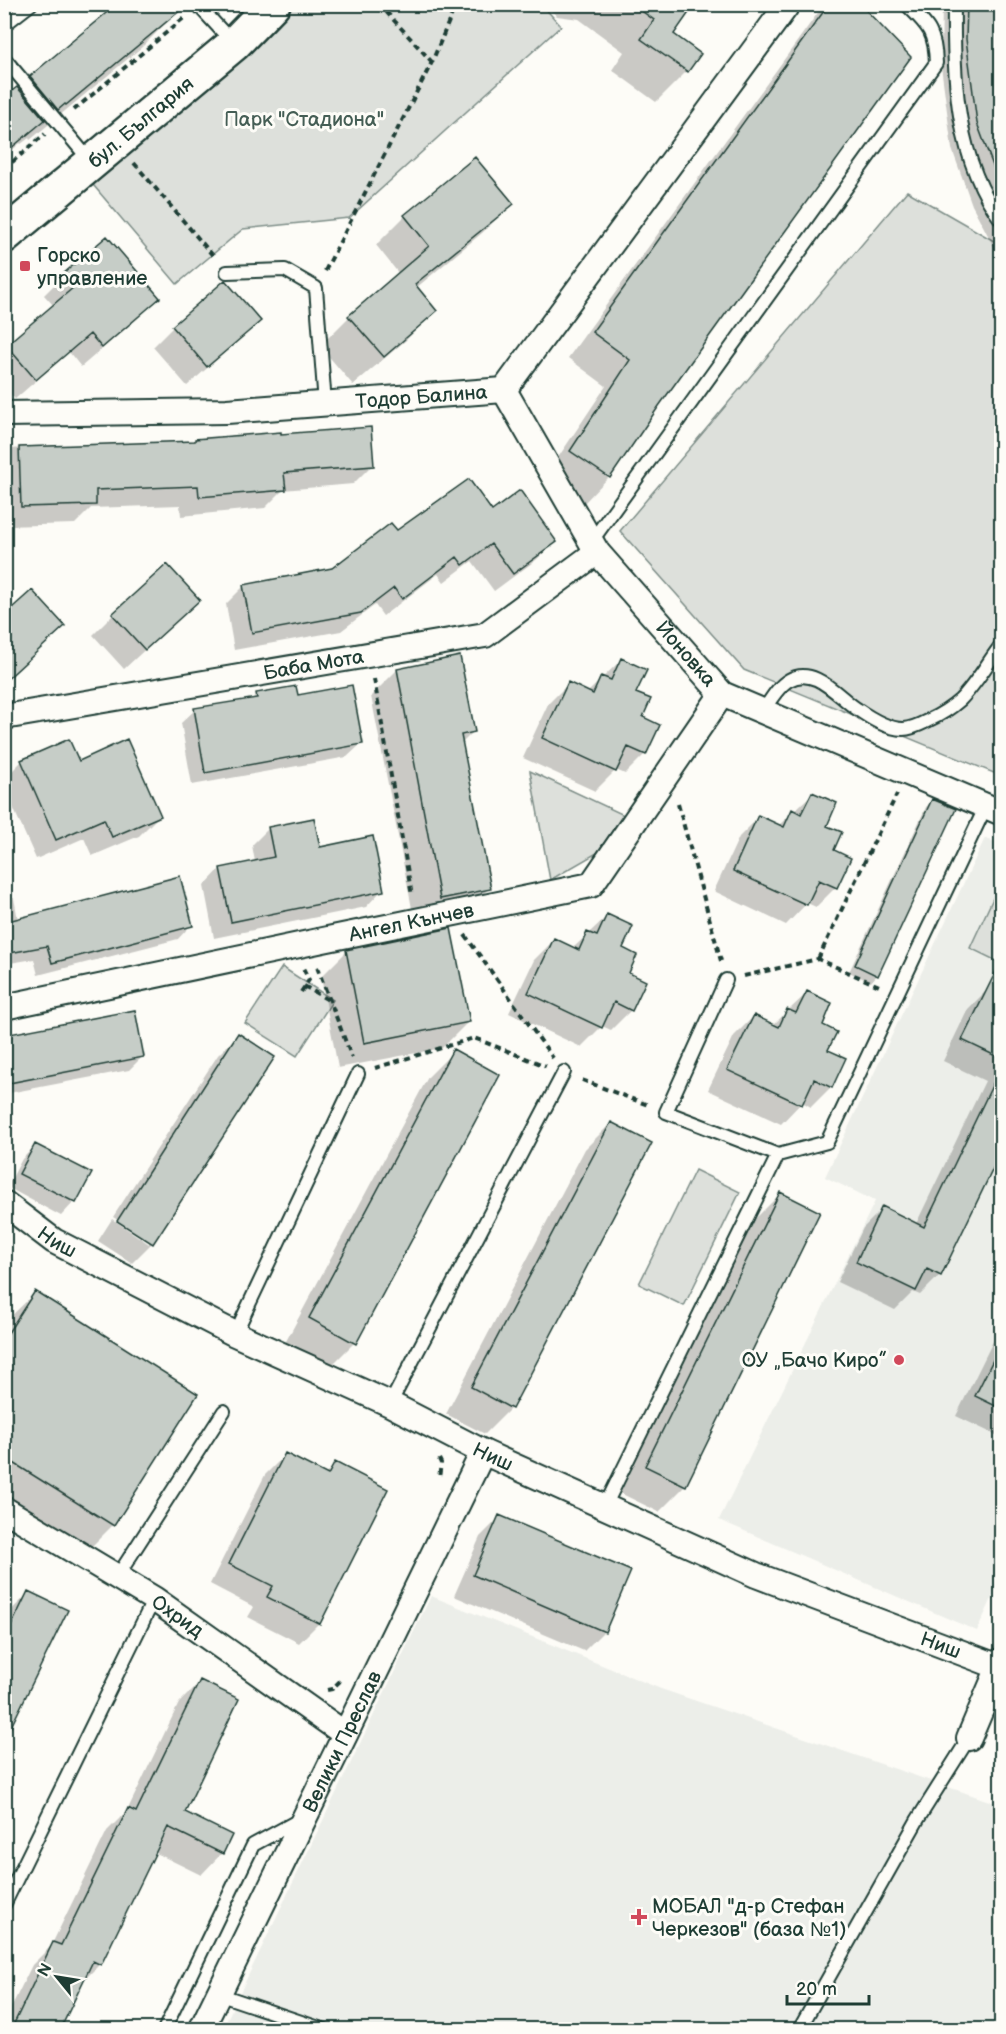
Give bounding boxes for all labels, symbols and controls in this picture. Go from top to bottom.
street label: бул. България [84,72,199,174]
park label: Парк "Стадиона" [224,108,384,132]
place label: Горско управление [37,244,147,291]
marker: Горско управление [18,259,32,273]
street label: Тодор Балина [355,380,489,414]
street label: Йоновка [650,616,721,692]
street label: Баба Мота [262,645,366,686]
street label: Ангел Кънчев [346,898,476,948]
street label: Ниш [32,1222,80,1263]
place label: ОУ „Бачо Киро” [742,1349,887,1373]
marker: ОУ „Бачо Киро” [892,1353,906,1367]
street label: Ниш [468,1438,516,1477]
street label: Охрид [147,1590,208,1643]
street label: Ниш [917,1627,964,1664]
street label: Велики Преслав [298,1667,388,1817]
place label: МОБАЛ "д-р Стефан Черкезов" (база №1) [652,1895,846,1942]
marker: МОБАЛ "д-р Стефан Черкезов" (база №1) [630,1908,648,1926]
north arrow [27,1947,87,2007]
text: N [34,1960,57,1980]
scale bar [787,1968,870,2006]
text: 20 m [796,1979,837,2000]

